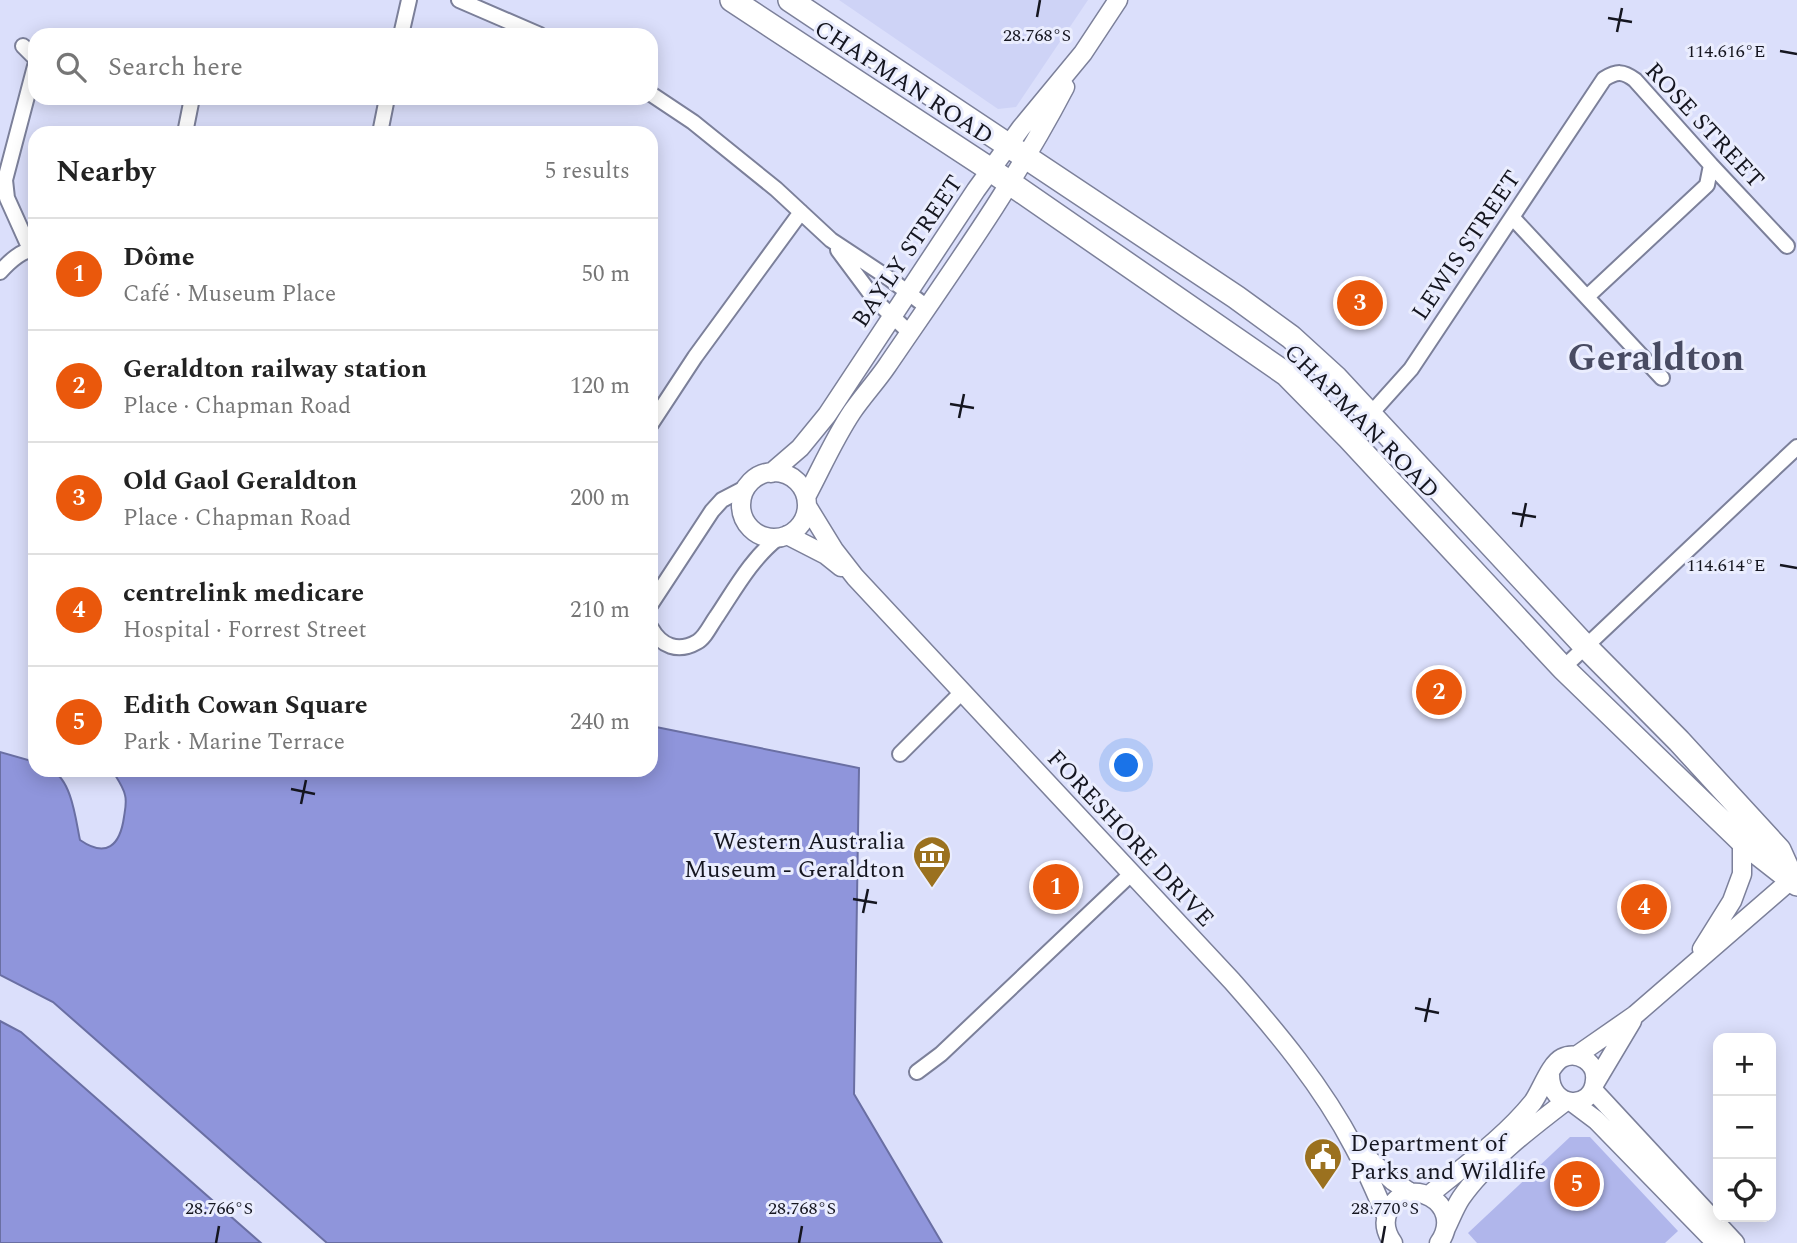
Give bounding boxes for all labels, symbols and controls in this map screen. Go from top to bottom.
street label: CHAPMAN ROAD [807,11,1000,154]
text: 28.768°S [1003,22,1071,49]
search box [28,28,658,105]
text: 114.616°E [1686,38,1766,65]
text: Search here [108,47,243,87]
icon: search [52,48,90,86]
street label: ROSE STREET [1636,54,1773,197]
text: Nearby [56,149,155,195]
text: 5 results [545,154,630,189]
street label: LEWIS STREET [1403,163,1531,328]
street label: BAYLY STREET [843,168,972,335]
text: Dôme [123,237,195,277]
text: 1 [73,257,85,292]
text: 50 m [581,257,630,292]
text: Café · Museum Place [123,277,336,312]
pin: 3 [1337,277,1383,329]
district label: Geraldton [1567,330,1745,388]
street label: CHAPMAN ROAD [1275,336,1447,508]
text: Geraldton railway station [123,349,427,389]
text: 2 [73,369,85,404]
text: 120 m [570,369,630,404]
text: Place · Chapman Road [123,389,351,424]
text: Old Gaol Geraldton [123,461,357,501]
text: 3 [73,481,85,516]
text: 200 m [570,481,630,516]
text: Place · Chapman Road [123,501,351,536]
text: 114.614°E [1686,552,1766,579]
text: centrelink medicare [123,573,364,613]
text: 4 [73,593,85,628]
text: 210 m [570,593,630,628]
text: Hospital · Forrest Street [123,613,367,648]
pin: 2 [1416,666,1462,718]
text: Edith Cowan Square [123,685,368,725]
text: 5 [73,705,85,740]
text: 240 m [570,705,630,740]
text: Park · Marine Terrace [123,725,345,760]
street label: FORESHORE DRIVE [1038,742,1223,936]
your location [1109,748,1143,782]
place label: Western Australia Museum - Geraldton [684,824,905,888]
museum icon: Western Australia Museum - Geraldton [911,834,953,889]
pin: 1 [1033,861,1079,913]
pin: 4 [1621,881,1667,933]
map controls [1713,1033,1776,1222]
button: + [1713,1033,1776,1096]
button: − [1713,1096,1776,1159]
place label: Department of Parks and Wildlife [1350,1126,1546,1190]
public building icon: Department of Parks and Wildlife [1302,1136,1344,1191]
pin: 5 [1554,1158,1600,1210]
button: locate [1713,1159,1776,1222]
text: 28.766°S [185,1195,253,1222]
text: 28.768°S [768,1195,836,1222]
text: 28.770°S [1351,1195,1419,1222]

